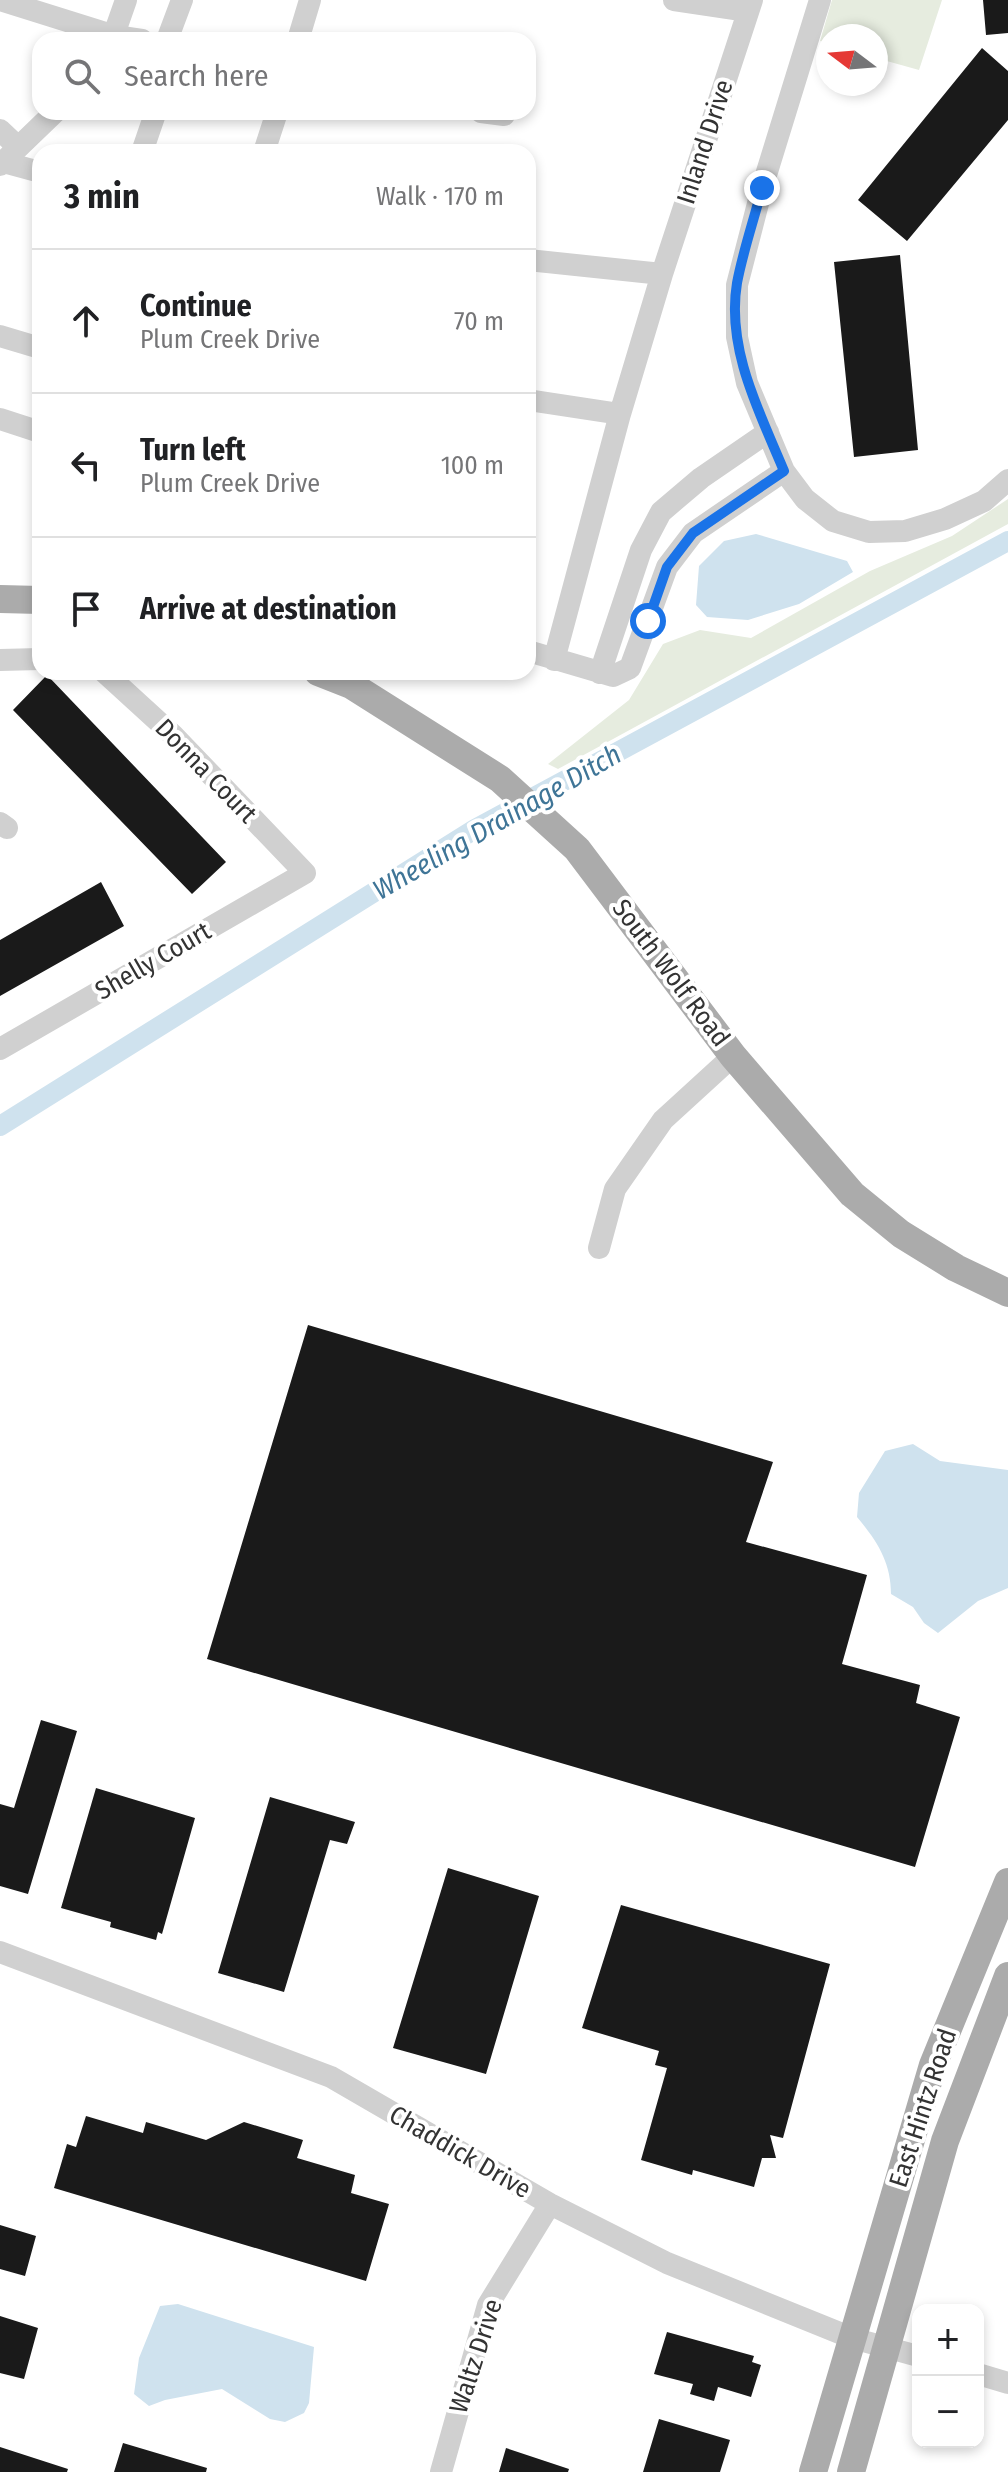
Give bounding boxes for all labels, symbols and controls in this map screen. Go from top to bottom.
north arrow [816,24,888,96]
search box [32,32,536,120]
icon: search [60,54,104,98]
text: Search here [124,58,269,94]
street label: Inland Drive [670,76,740,208]
route end [744,170,780,206]
text: 3 min [64,176,140,217]
text: Walk · 170 m [376,181,504,212]
text: Continue [140,288,252,324]
icon: ahead [64,299,108,343]
text: 70 m [454,306,504,337]
text: Plum Creek Drive [140,324,320,355]
text: Turn left [140,432,246,468]
icon: left [64,443,108,487]
text: 100 m [441,450,504,481]
text: Plum Creek Drive [140,468,320,499]
icon: arrive [64,587,108,631]
text: Arrive at destination [140,591,397,627]
route start [630,603,666,639]
street label: Donna Court [149,713,264,830]
water label: Wheeling Drainage Ditch [367,737,627,907]
street label: South Wolf Road [606,893,736,1053]
street label: Shelly Court [90,915,217,1006]
street label: East Hintz Road [883,2025,963,2191]
street label: Chaddick Drive [384,2099,536,2205]
street label: Waltz Drive [443,2295,509,2417]
map controls [912,2304,984,2448]
button: + [912,2304,984,2376]
button: − [912,2376,984,2448]

